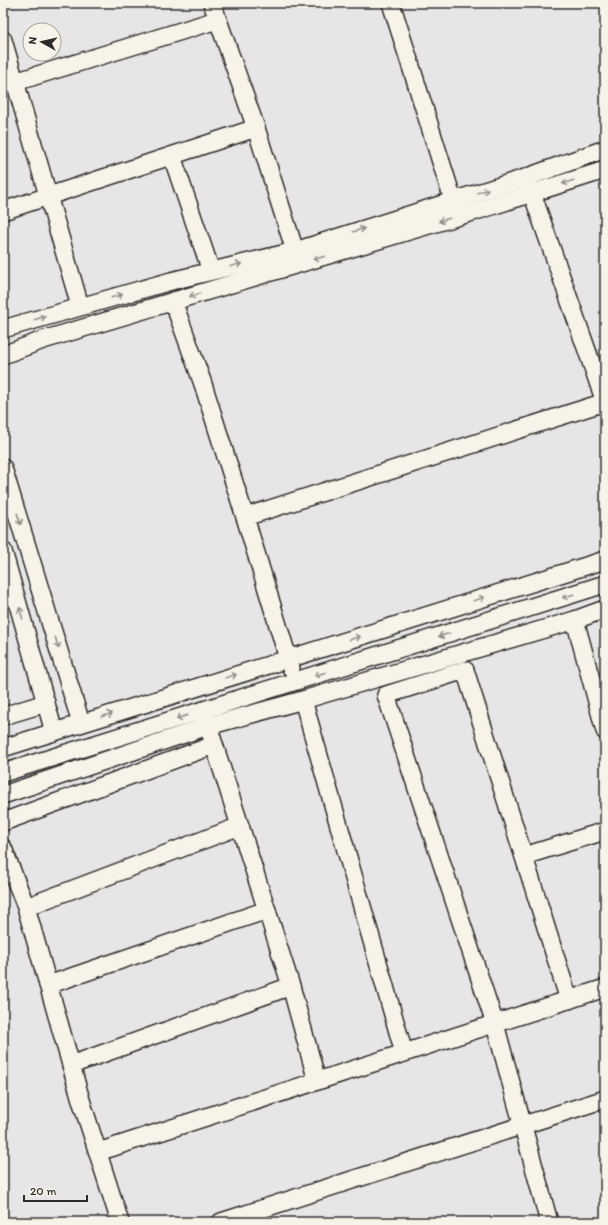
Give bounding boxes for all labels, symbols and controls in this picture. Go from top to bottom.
north arrow [22,22,62,62]
text: N [26,36,40,45]
one-way arrow [562,179,575,186]
one-way arrow [476,187,489,194]
one-way arrow [437,217,450,224]
one-way arrow [352,226,364,234]
one-way arrow [313,255,326,262]
one-way arrow [230,261,243,268]
one-way arrow [111,292,124,299]
one-way arrow [188,292,201,299]
one-way arrow [34,314,47,321]
one-way arrow [16,512,23,525]
one-way arrow [561,593,574,600]
one-way arrow [473,595,486,602]
one-way arrow [17,607,24,620]
one-way arrow [437,632,450,639]
one-way arrow [349,634,362,641]
one-way arrow [54,636,61,649]
one-way arrow [313,671,326,678]
one-way arrow [224,672,237,679]
one-way arrow [100,711,113,718]
one-way arrow [176,714,189,721]
scale bar [24,1177,87,1203]
text: 20 m [30,1184,57,1198]

